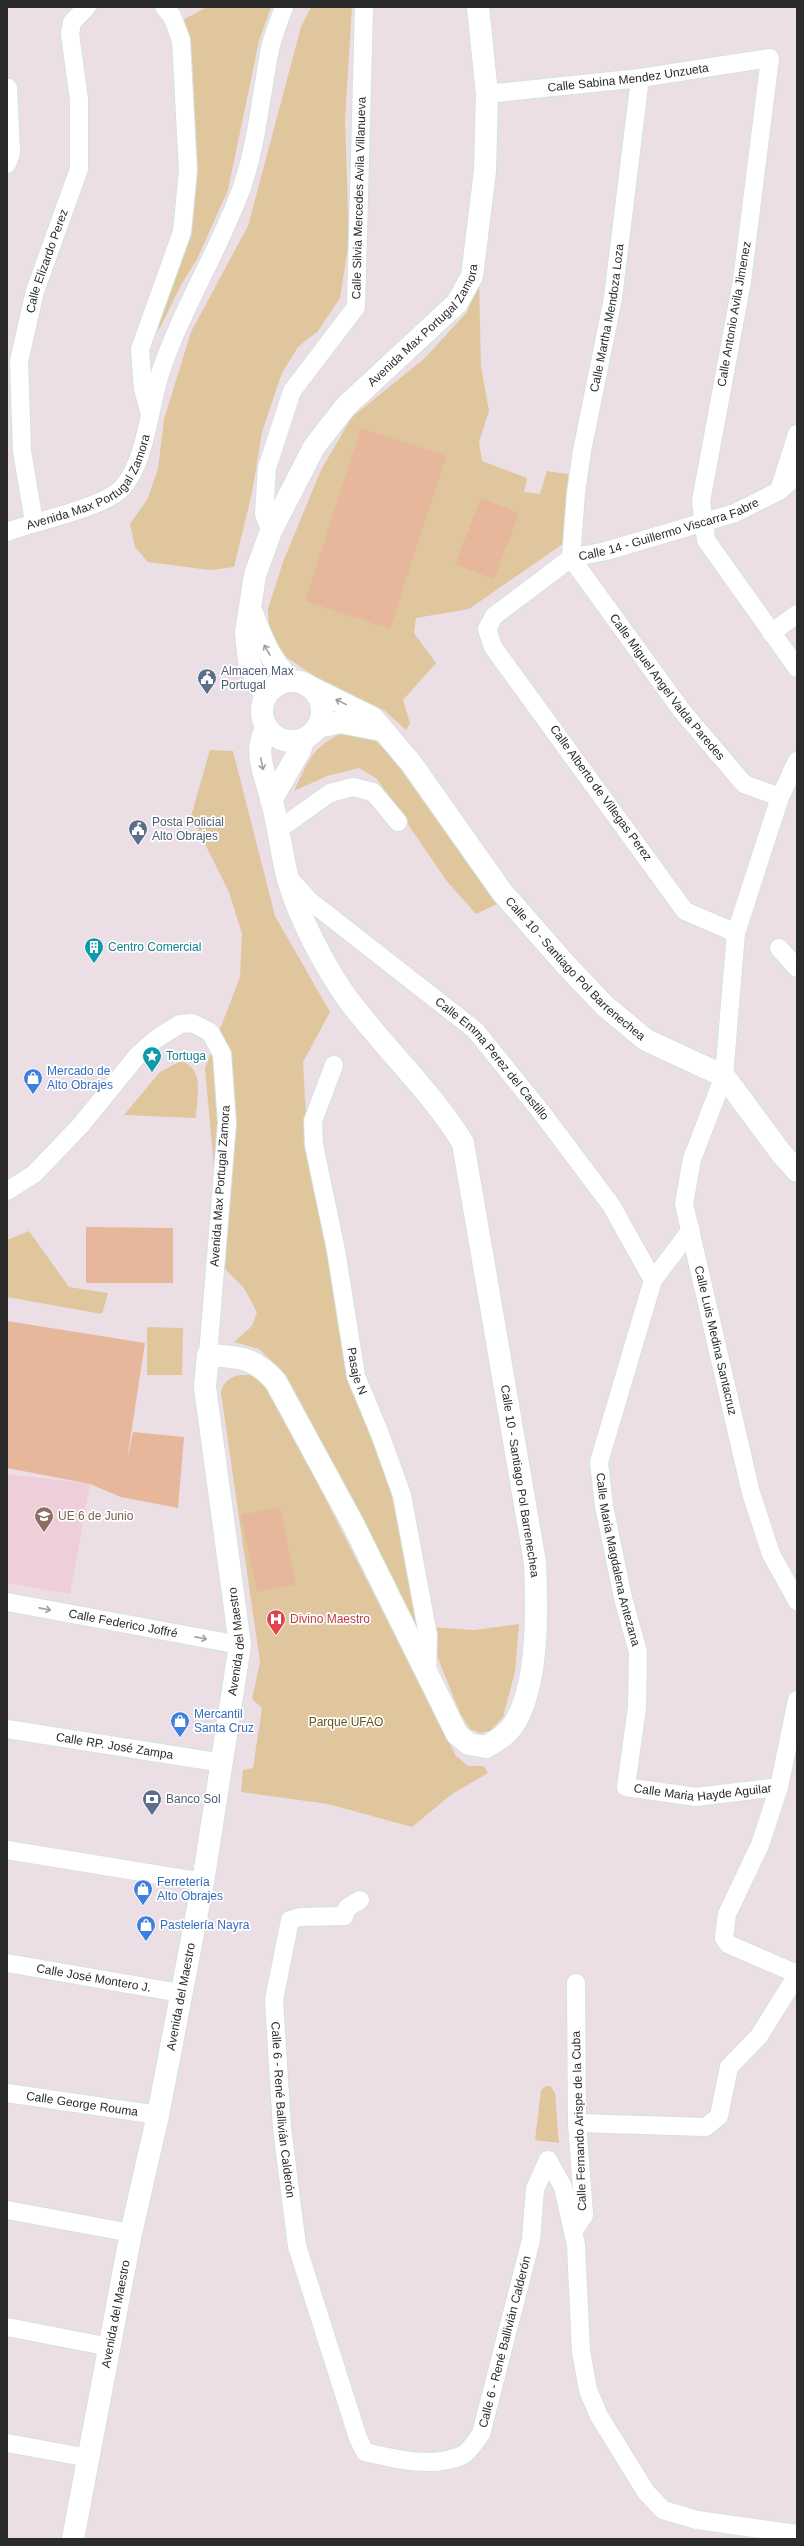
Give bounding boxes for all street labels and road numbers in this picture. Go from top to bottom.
street label: Calle Sabina Mendez Unzueta [547,60,710,95]
street label: Calle Silvia Mercedes Avila Villanueva [349,96,369,300]
street label: Calle Elizardo Perez [23,207,71,314]
street label: Calle Antonio Avila Jimenez [714,240,754,388]
street label: Calle Martha Mendoza Loza [587,243,627,393]
street label: Avenida Max Portugal Zamora [365,263,480,389]
street label: Avenida Max Portugal Zamora [25,432,153,532]
street label: Calle 14 - Guillermo Viscarra Fabre [577,495,761,563]
street label: Calle Miguel Angel Valda Paredes [607,611,728,763]
street label: Calle Alberto de Villegas Perez [547,722,655,864]
street label: Calle 10 - Santiago Pol Barrenechea [502,894,648,1044]
street label: Calle Emma Perez del Castillo [432,994,552,1123]
street label: Avenida Max Portugal Zamora [207,1104,233,1267]
street label: Calle Luis Medina Santacruz [692,1264,740,1417]
street label: Pasaje N [345,1346,370,1397]
street label: Calle 10 - Santiago Pol Barrenechea [498,1384,542,1579]
street label: Calle Maria Magdalena Antezana [593,1472,643,1648]
street label: Avenida del Maestro [225,1586,247,1697]
street label: Calle Federico Joffré [67,1606,179,1640]
street label: Calle RP. José Zampa [55,1730,175,1762]
street label: Calle Maria Hayde Aguilar [633,1781,772,1804]
street label: Avenida del Maestro [164,1941,198,2052]
street label: Calle José Montero J. [35,1961,152,1995]
street label: Calle 6 - René Ballivián Calderón [268,2021,298,2199]
street label: Calle Fernando Arispe de la Cuba [569,2030,589,2211]
street label: Calle George Rouma [25,2089,139,2119]
street label: Calle 6 - René Ballivián Calderón [476,2254,534,2429]
street label: Avenida del Maestro [99,2259,133,2369]

